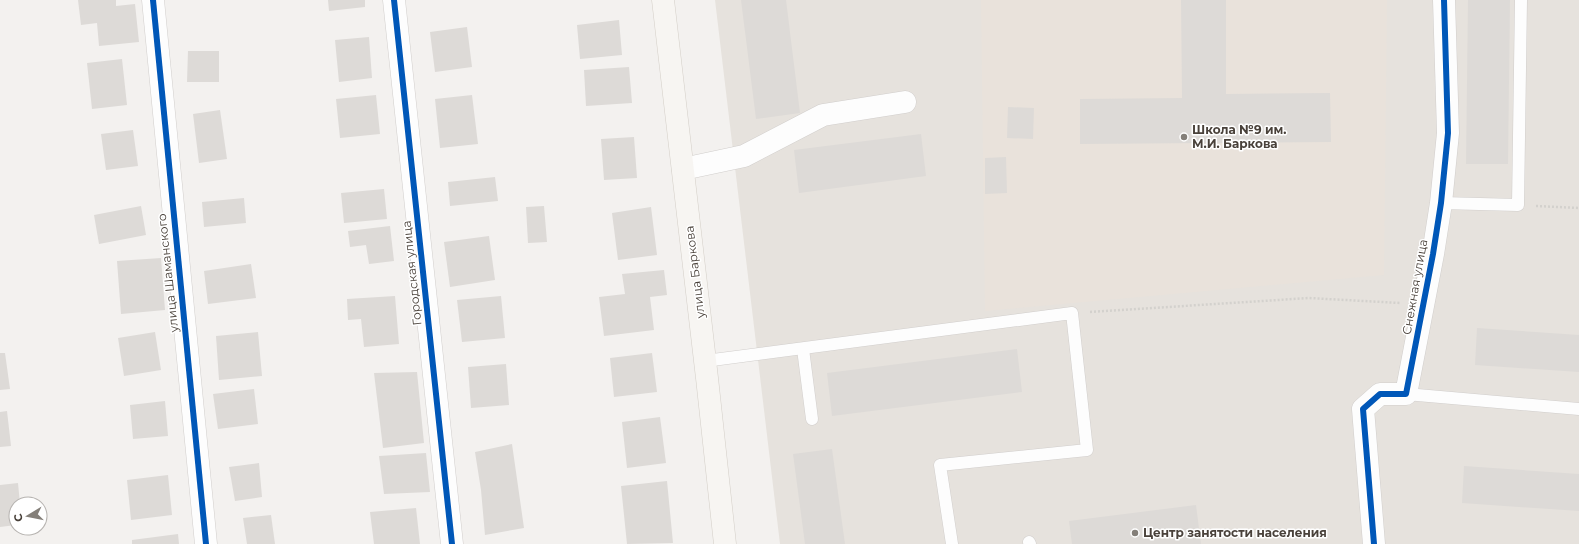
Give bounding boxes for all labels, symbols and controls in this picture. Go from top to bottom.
place label: Школа №9 им. М.И. Баркова [1192,122,1287,151]
marker: Школа №9 им. М.И. Баркова [1179,132,1189,142]
street label: улица Шаманского [154,212,181,334]
street label: Городская улица [399,220,424,326]
street label: улица Баркова [681,225,708,320]
street label: Снежная улица [1399,238,1430,336]
north arrow [8,496,48,536]
text: С [11,513,26,523]
place label: Центр занятости населения [1143,525,1327,540]
marker: Центр занятости населения [1130,528,1140,538]

